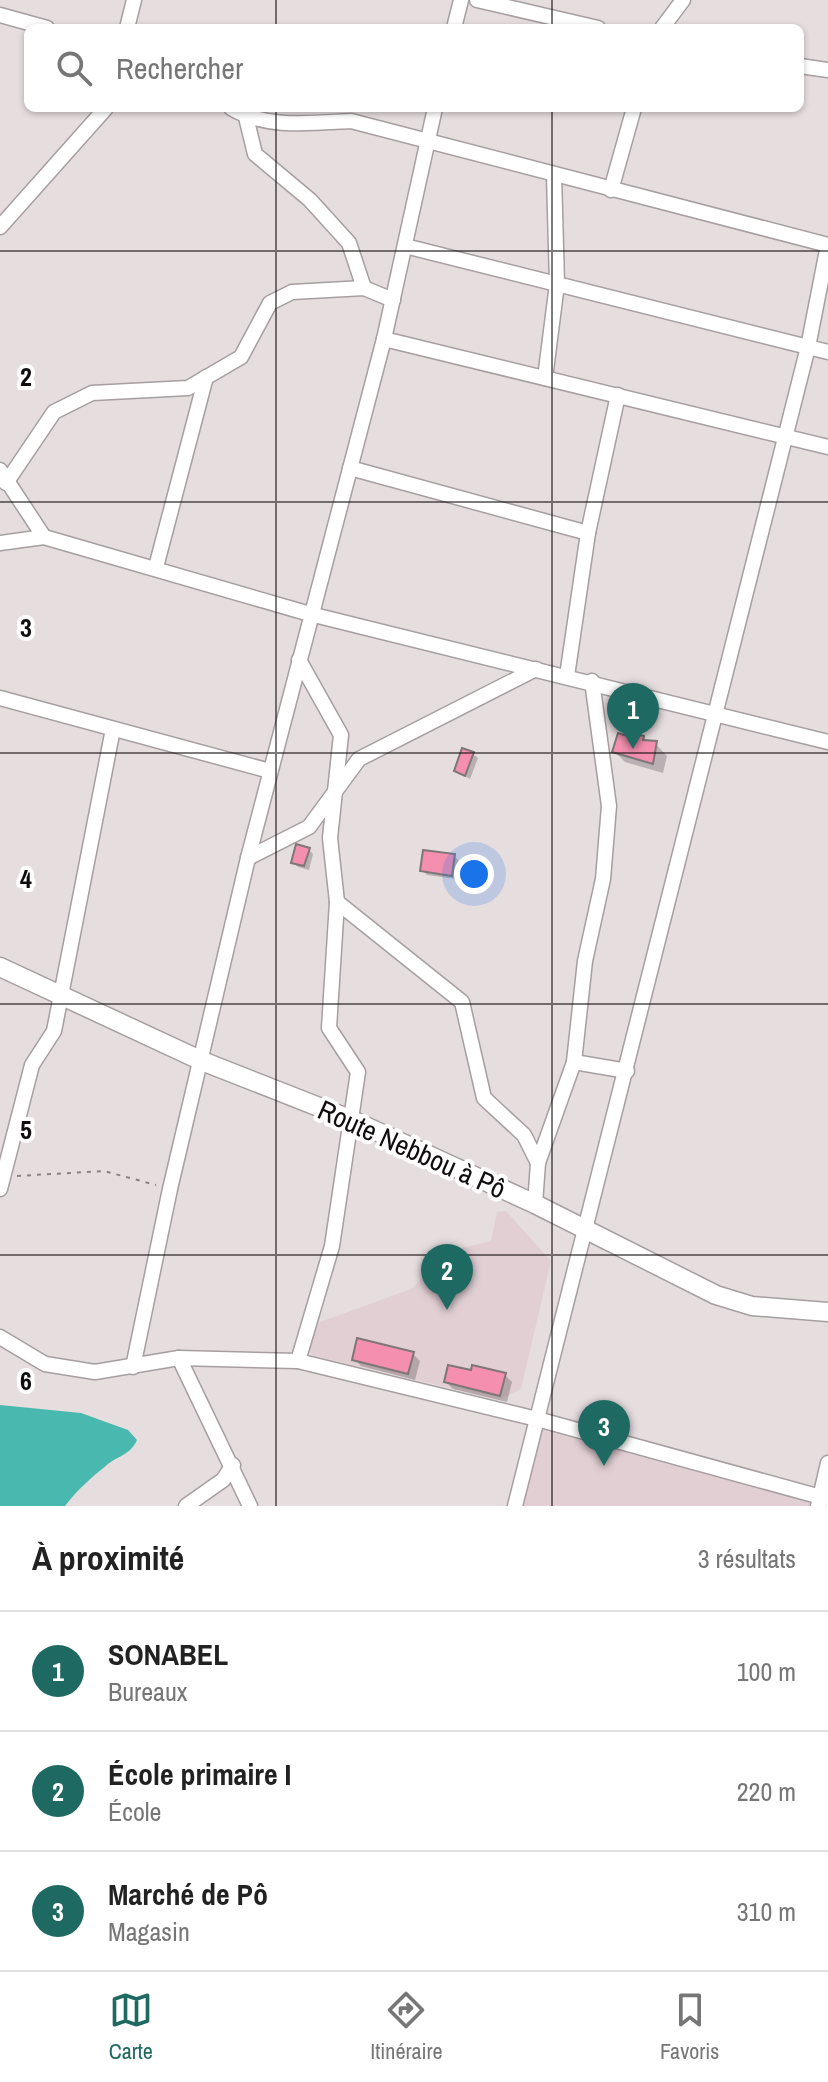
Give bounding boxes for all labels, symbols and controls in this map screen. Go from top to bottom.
search box [24,24,804,112]
icon: search [52,46,96,90]
text: Rechercher [116,48,243,88]
text: 2 [20,359,32,394]
text: 3 [20,610,32,645]
pin: 1 [607,683,659,749]
your location [454,854,494,894]
text: 4 [20,861,32,896]
street label: Route Nebbou à Pô [312,1091,512,1207]
text: 5 [20,1112,32,1147]
pin: 2 [421,1244,473,1310]
text: 6 [20,1363,32,1398]
pin: 3 [578,1400,630,1466]
text: À proximité [32,1535,184,1581]
text: 3 résultats [698,1541,796,1576]
text: SONABEL [108,1634,228,1674]
text: 1 [52,1654,64,1689]
text: 100 m [737,1654,796,1689]
text: Bureaux [108,1674,187,1709]
text: École primaire I [108,1754,291,1794]
text: 2 [52,1774,64,1809]
text: 220 m [737,1774,796,1809]
text: École [108,1794,161,1829]
text: Marché de Pô [108,1874,268,1914]
text: 3 [52,1894,64,1929]
text: 310 m [737,1894,796,1929]
text: Magasin [108,1914,190,1949]
tab: Carte [109,1988,153,2066]
tab: Itinéraire [370,1988,443,2066]
tab: Favoris [660,1988,719,2066]

